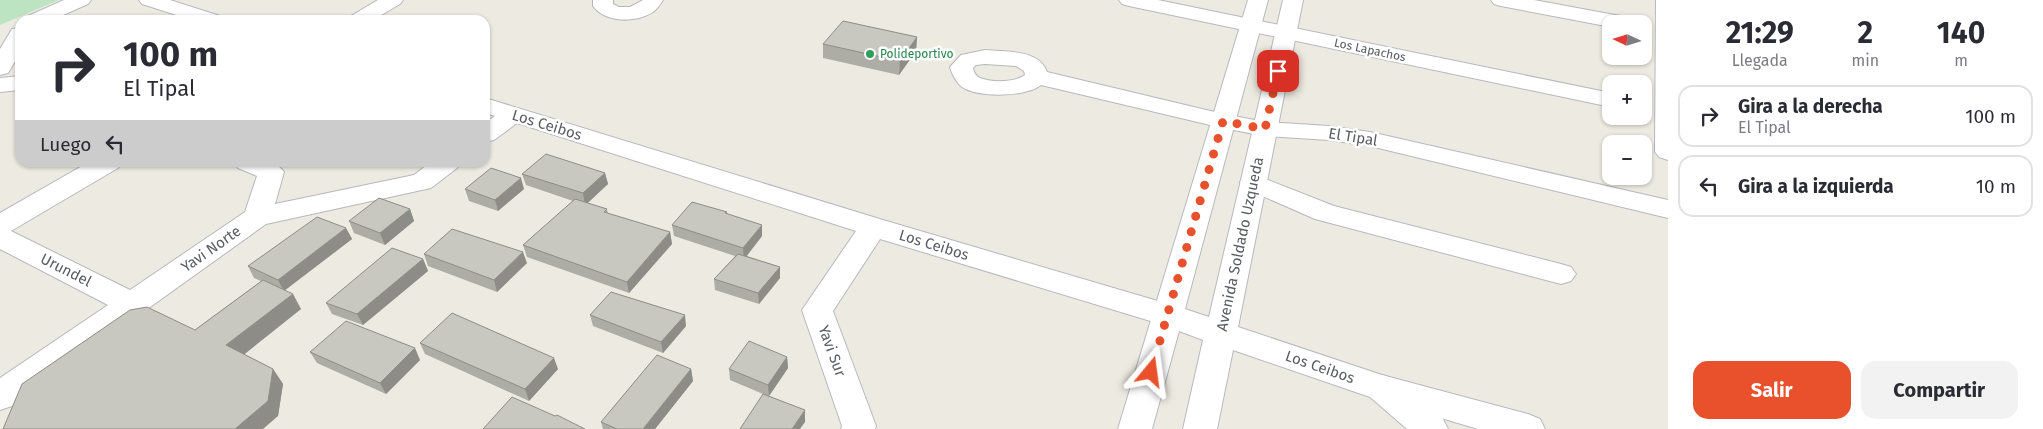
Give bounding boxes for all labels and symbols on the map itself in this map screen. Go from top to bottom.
north arrow [1602,15,1652,65]
street label: Los Lapachos [1333,36,1407,64]
place label: Polideportivo [880,47,954,61]
marker: Polideportivo [864,48,876,60]
pin [1257,50,1299,92]
street label: Los Ceibos [510,106,584,144]
street label: El Tipal [1327,124,1379,150]
street label: Avenida Soldado Uzqueda [1213,155,1267,333]
street label: Yavi Norte [178,222,244,276]
street label: Los Ceibos [897,226,971,264]
street label: Urundel [38,250,95,291]
street label: Yavi Sur [814,323,850,379]
position arrow [1124,345,1176,397]
street label: Los Ceibos [1283,347,1357,387]

